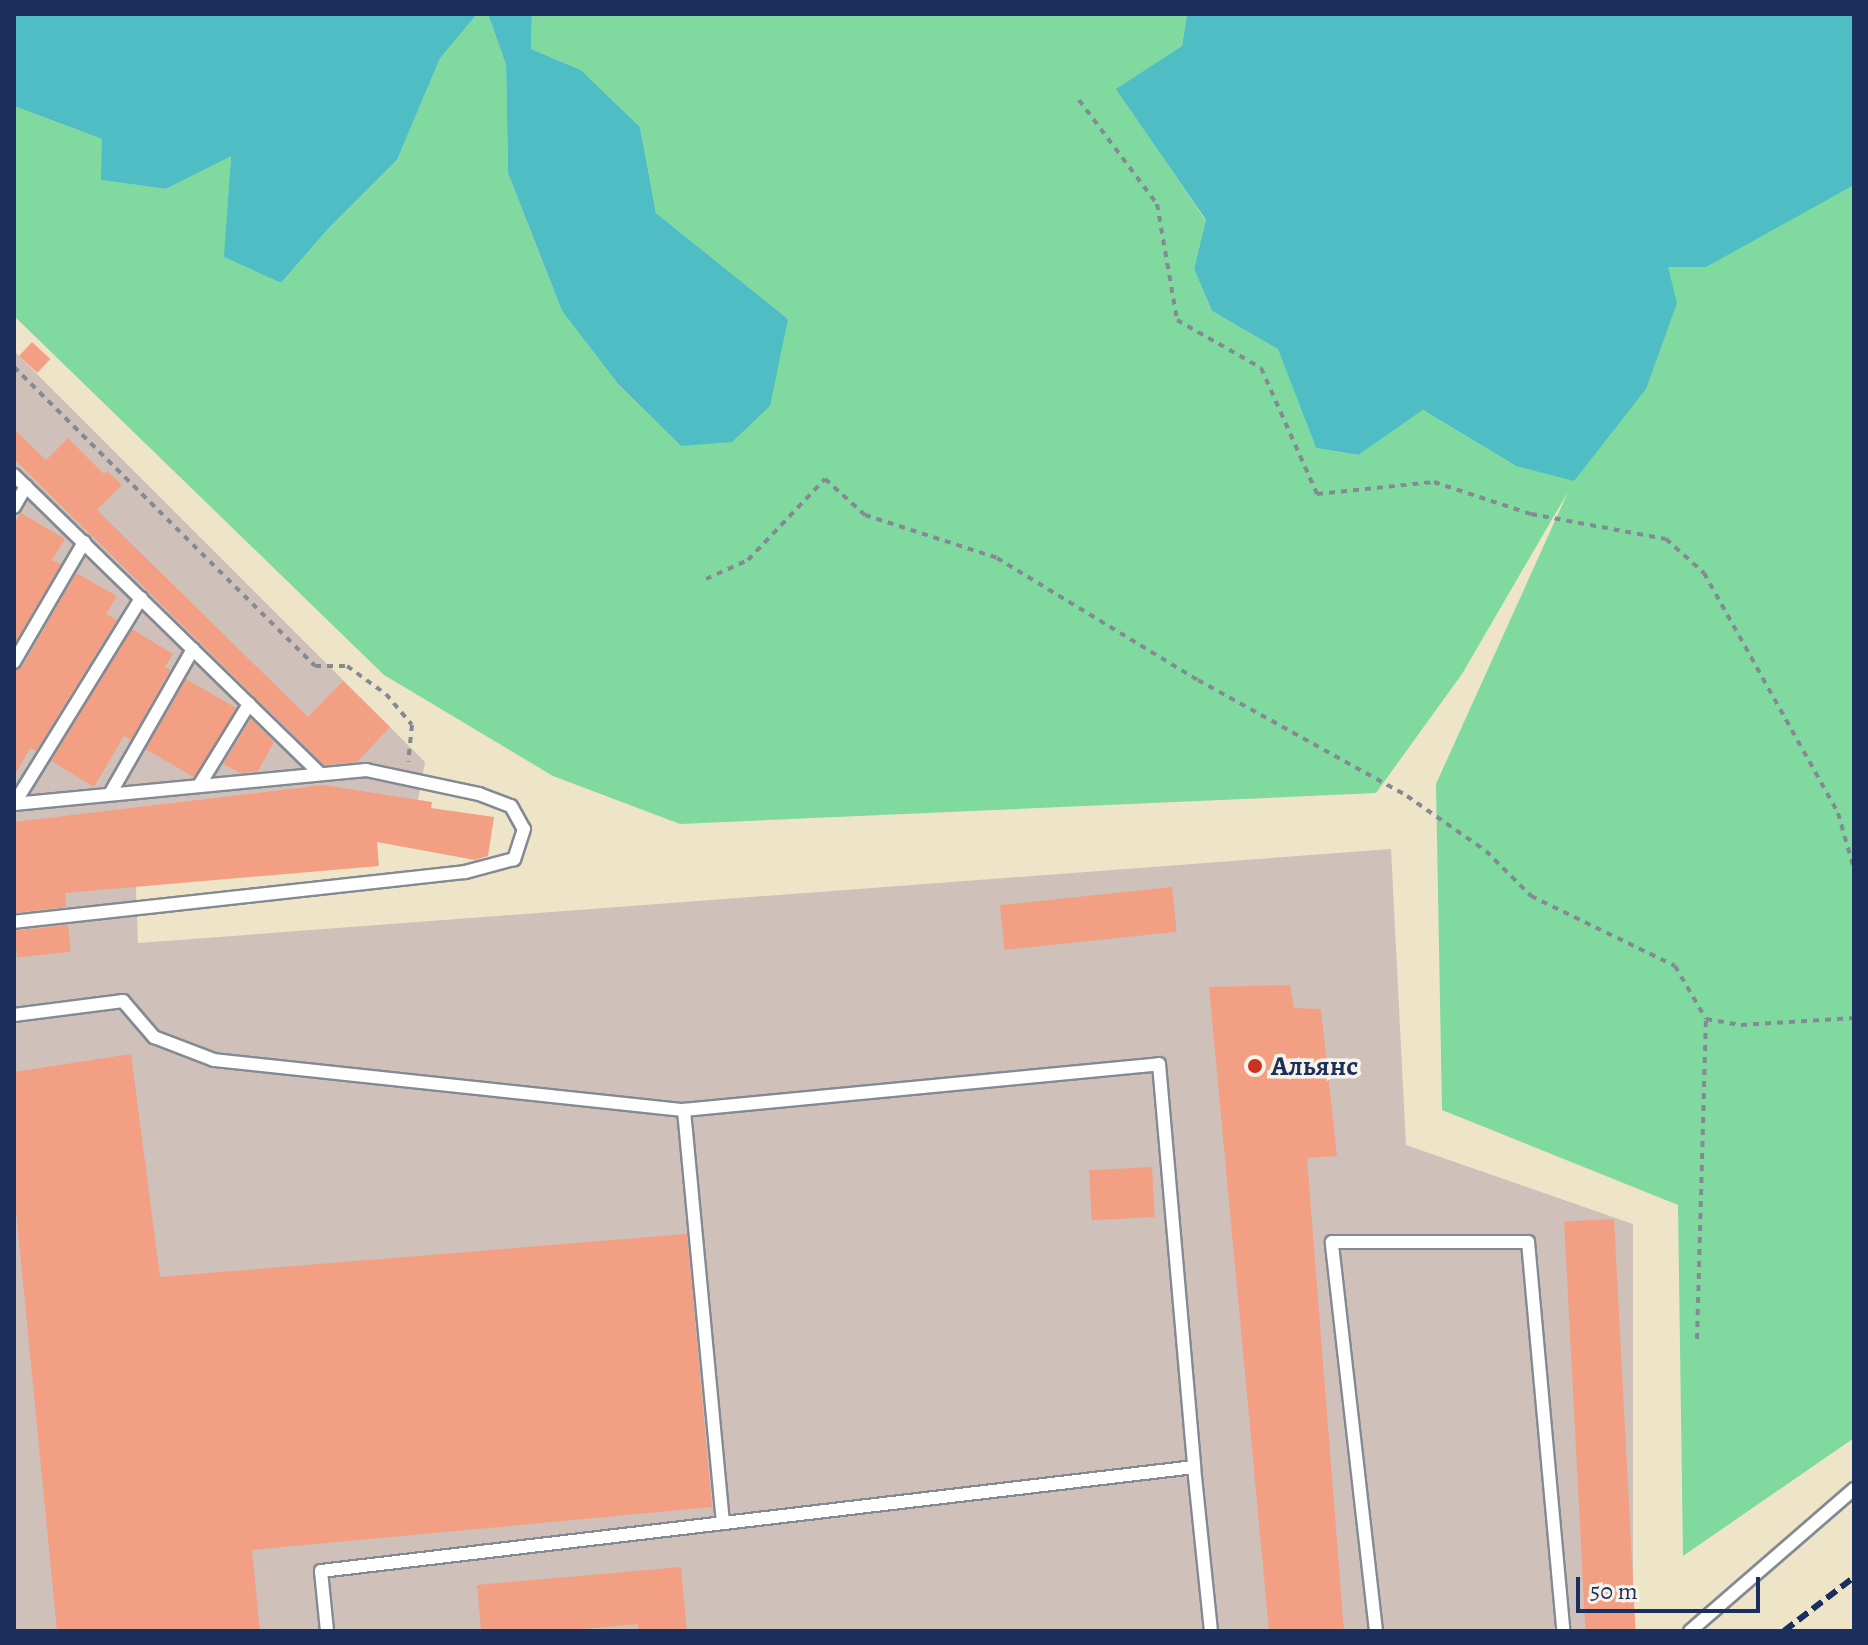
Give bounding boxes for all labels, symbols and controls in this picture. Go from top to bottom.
place label: Альянс [1271,1049,1358,1083]
marker: Альянс [1246,1057,1264,1075]
scale bar [1580,1561,1764,1611]
text: 50 m [1590,1575,1638,1607]

